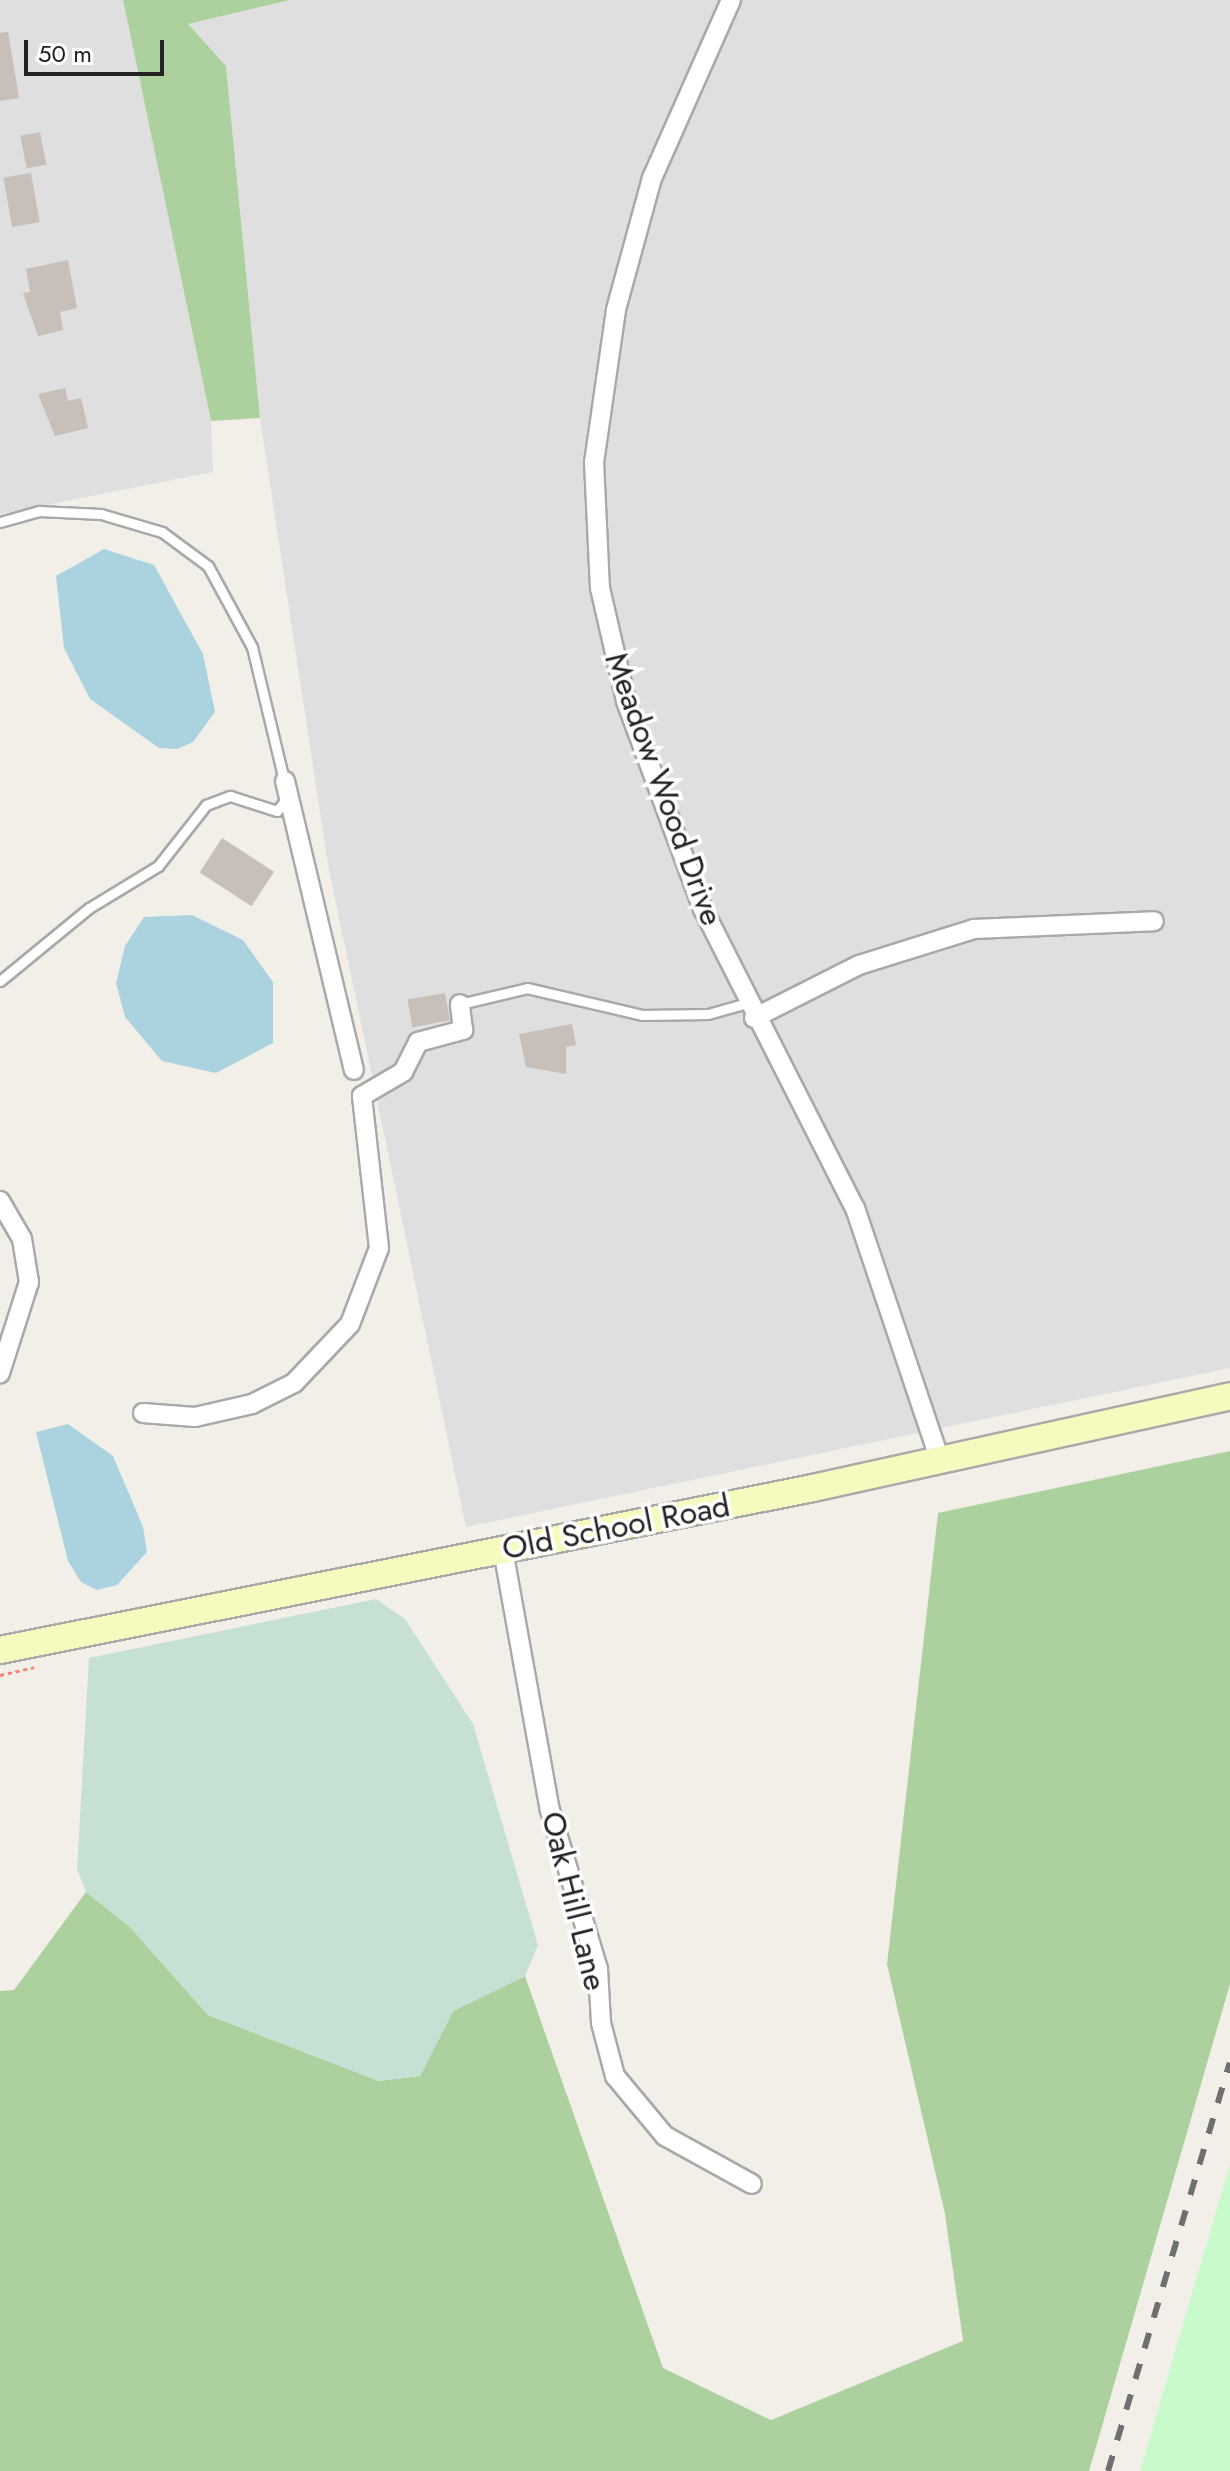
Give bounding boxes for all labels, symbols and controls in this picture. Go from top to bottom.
scale bar [28,24,168,74]
text: 50 m [38,36,92,71]
street label: Meadow Wood Drive [597,647,731,931]
street label: Old School Road [499,1486,733,1568]
street label: Oak Hill Lane [533,1808,615,1994]

